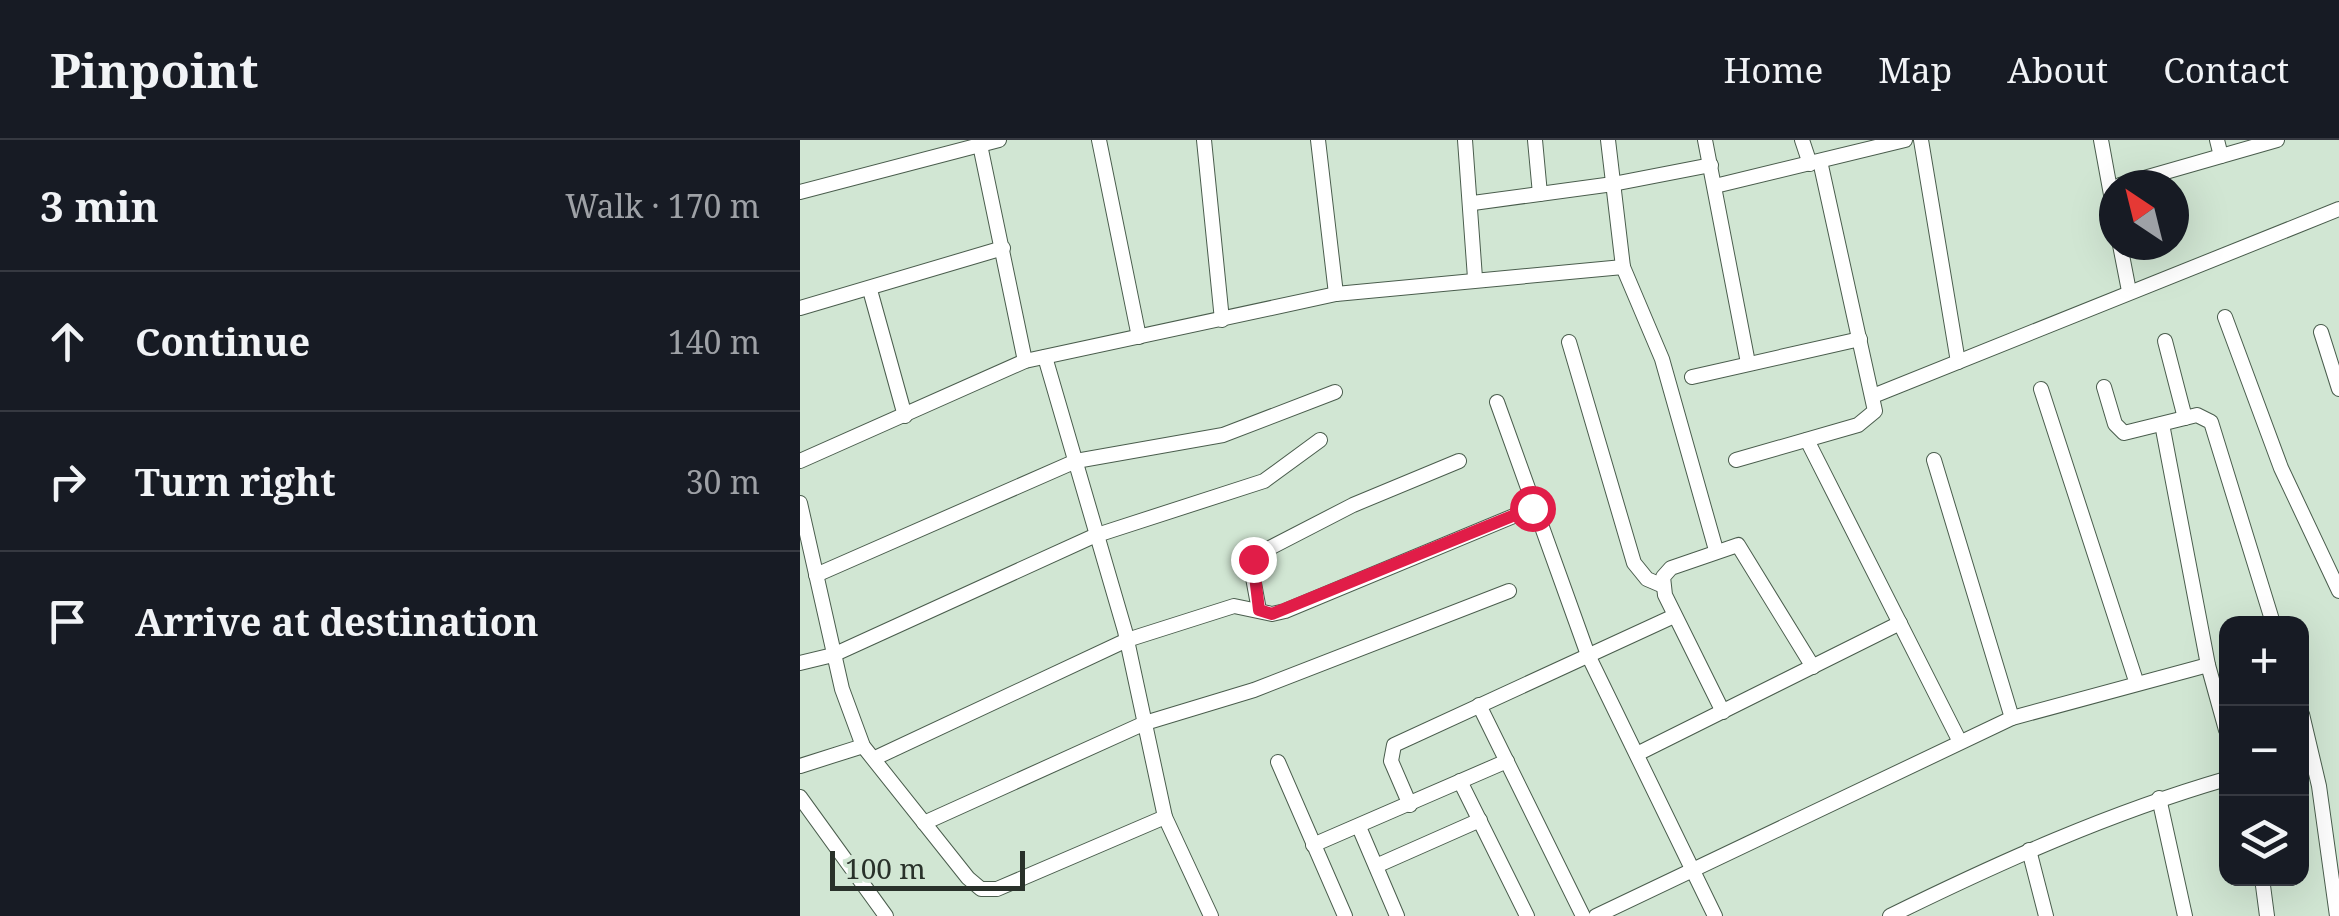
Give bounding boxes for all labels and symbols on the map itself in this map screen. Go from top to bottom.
north arrow [2099,170,2189,260]
route start [1510,486,1556,532]
route end [1231,537,1277,583]
scale bar [830,846,1025,890]

